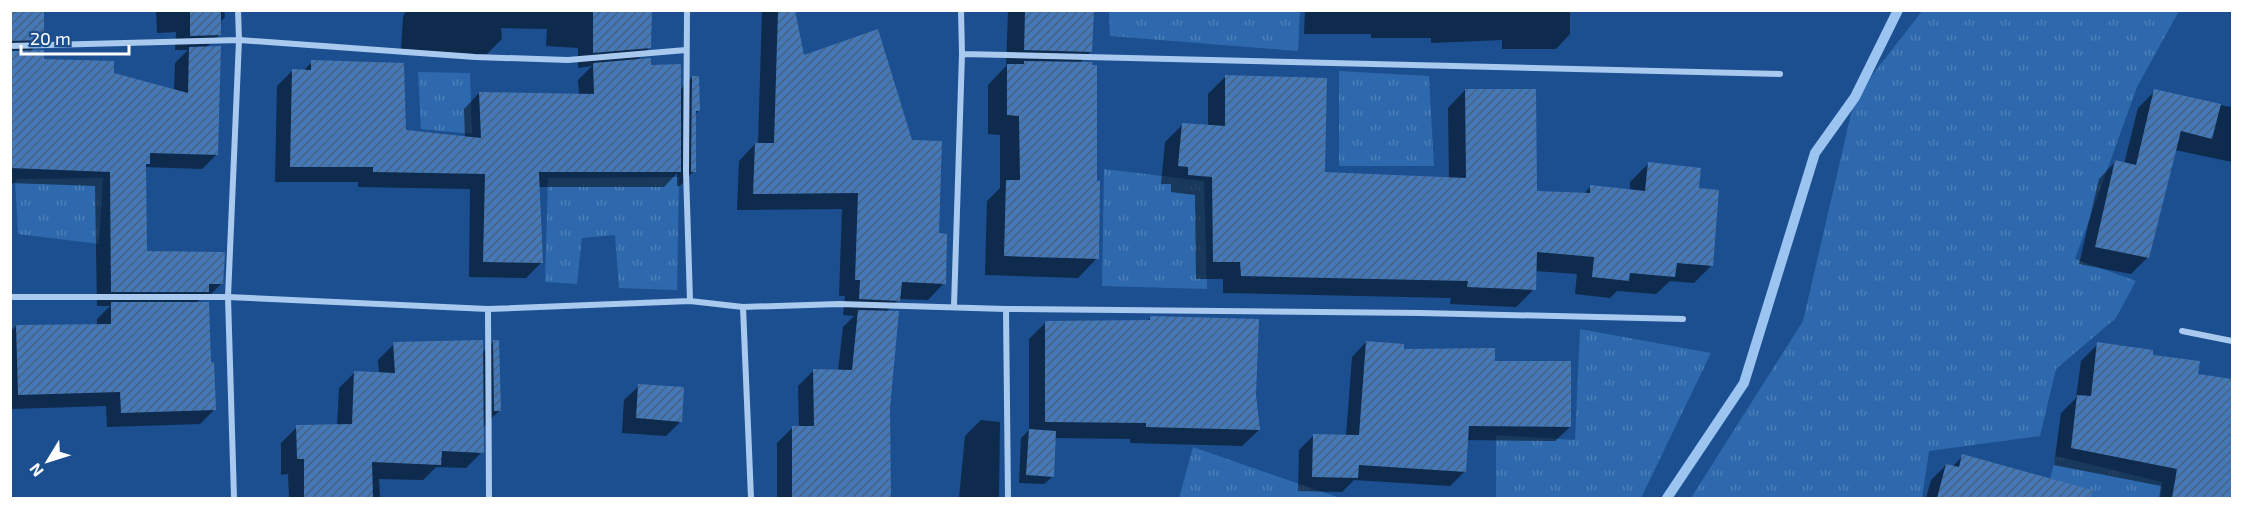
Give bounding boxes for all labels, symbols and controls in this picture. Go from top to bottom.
scale bar [21,18,129,56]
text: 20 m [30,27,71,49]
north arrow [18,431,78,491]
text: N [25,460,47,481]

